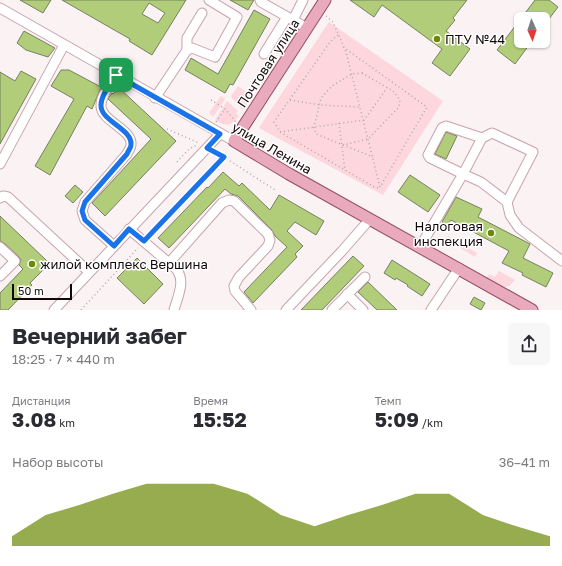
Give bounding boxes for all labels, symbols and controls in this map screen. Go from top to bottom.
north arrow [514,12,550,48]
map controls [514,12,550,48]
street label: Почтовая улица [233,16,303,110]
place label: ПТУ №44 [445,31,505,47]
marker: ПТУ №44 [432,34,442,44]
pin [99,58,133,92]
icon: arrive [105,64,127,86]
street label: улица Ленина [229,119,315,177]
place label: Налоговая инспекция [414,218,483,249]
marker: Налоговая инспекция [486,228,496,238]
place label: жилой комплекс Вершина [40,256,208,272]
marker: жилой комплекс Вершина [27,259,37,269]
scale bar [12,282,72,301]
text: 50 m [18,284,44,297]
text: Вечерний забег [12,322,187,349]
button: share [508,323,550,365]
text: 18:25 · 7 × 440 m [12,351,115,367]
text: Дистанция [12,394,71,407]
text: Время [193,394,228,407]
text: Темп [375,394,401,407]
text: 3.08 [12,407,56,431]
text: 15:52 [193,407,247,431]
text: 5:09 [375,407,419,431]
text: km [56,416,75,429]
text: /km [419,416,443,429]
text: Набор высоты [12,454,103,470]
text: 36–41 m [499,454,550,470]

